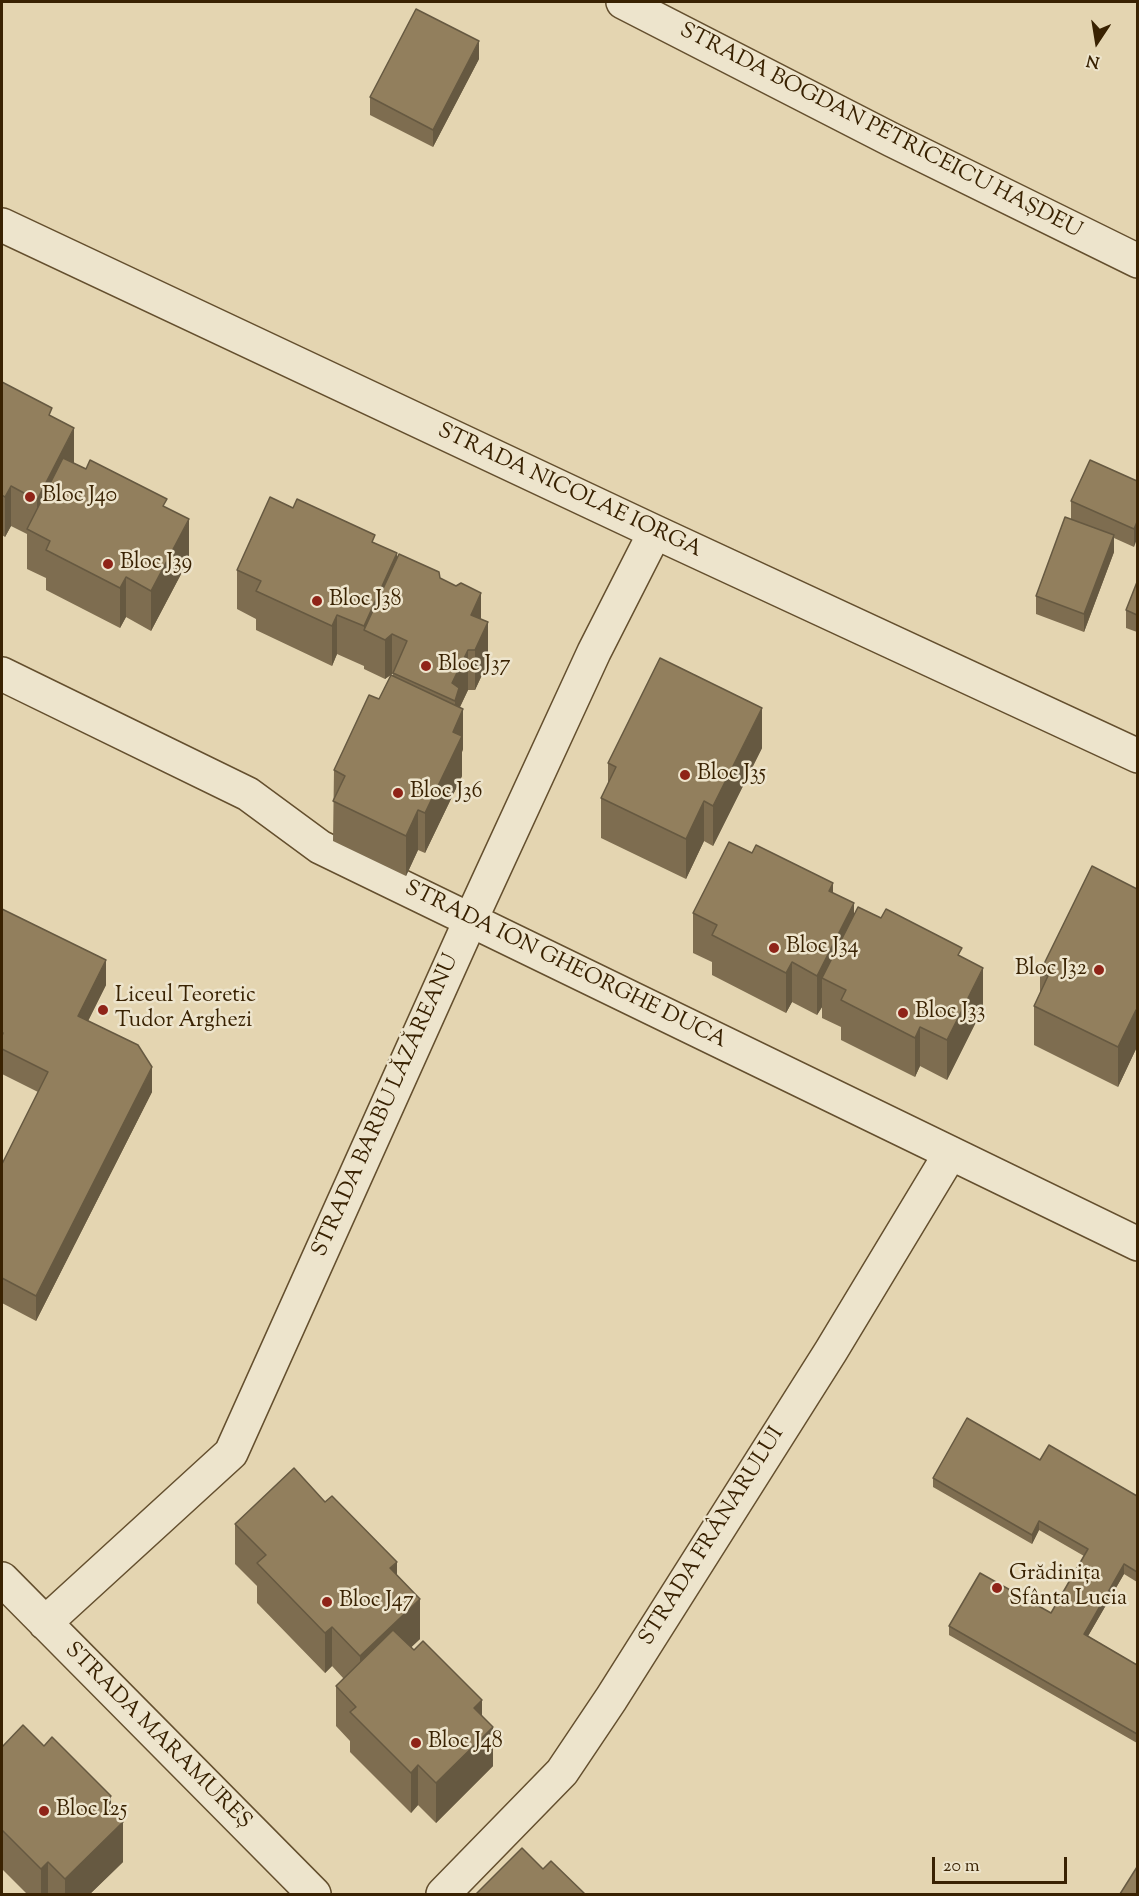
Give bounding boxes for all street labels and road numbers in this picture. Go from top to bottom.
street label: STRADA BOGDAN PETRICEICU HAȘDEU [675,19,1085,245]
street label: STRADA NICOLAE IORGA [433,419,705,565]
street label: STRADA ION GHEORGHE DUCA [400,876,730,1056]
street label: STRADA BARBU LĂZĂREANU [308,951,466,1261]
street label: STRADA FRÂNARULUI [635,1423,791,1651]
street label: STRADA MARAMUREȘ [58,1638,256,1836]

